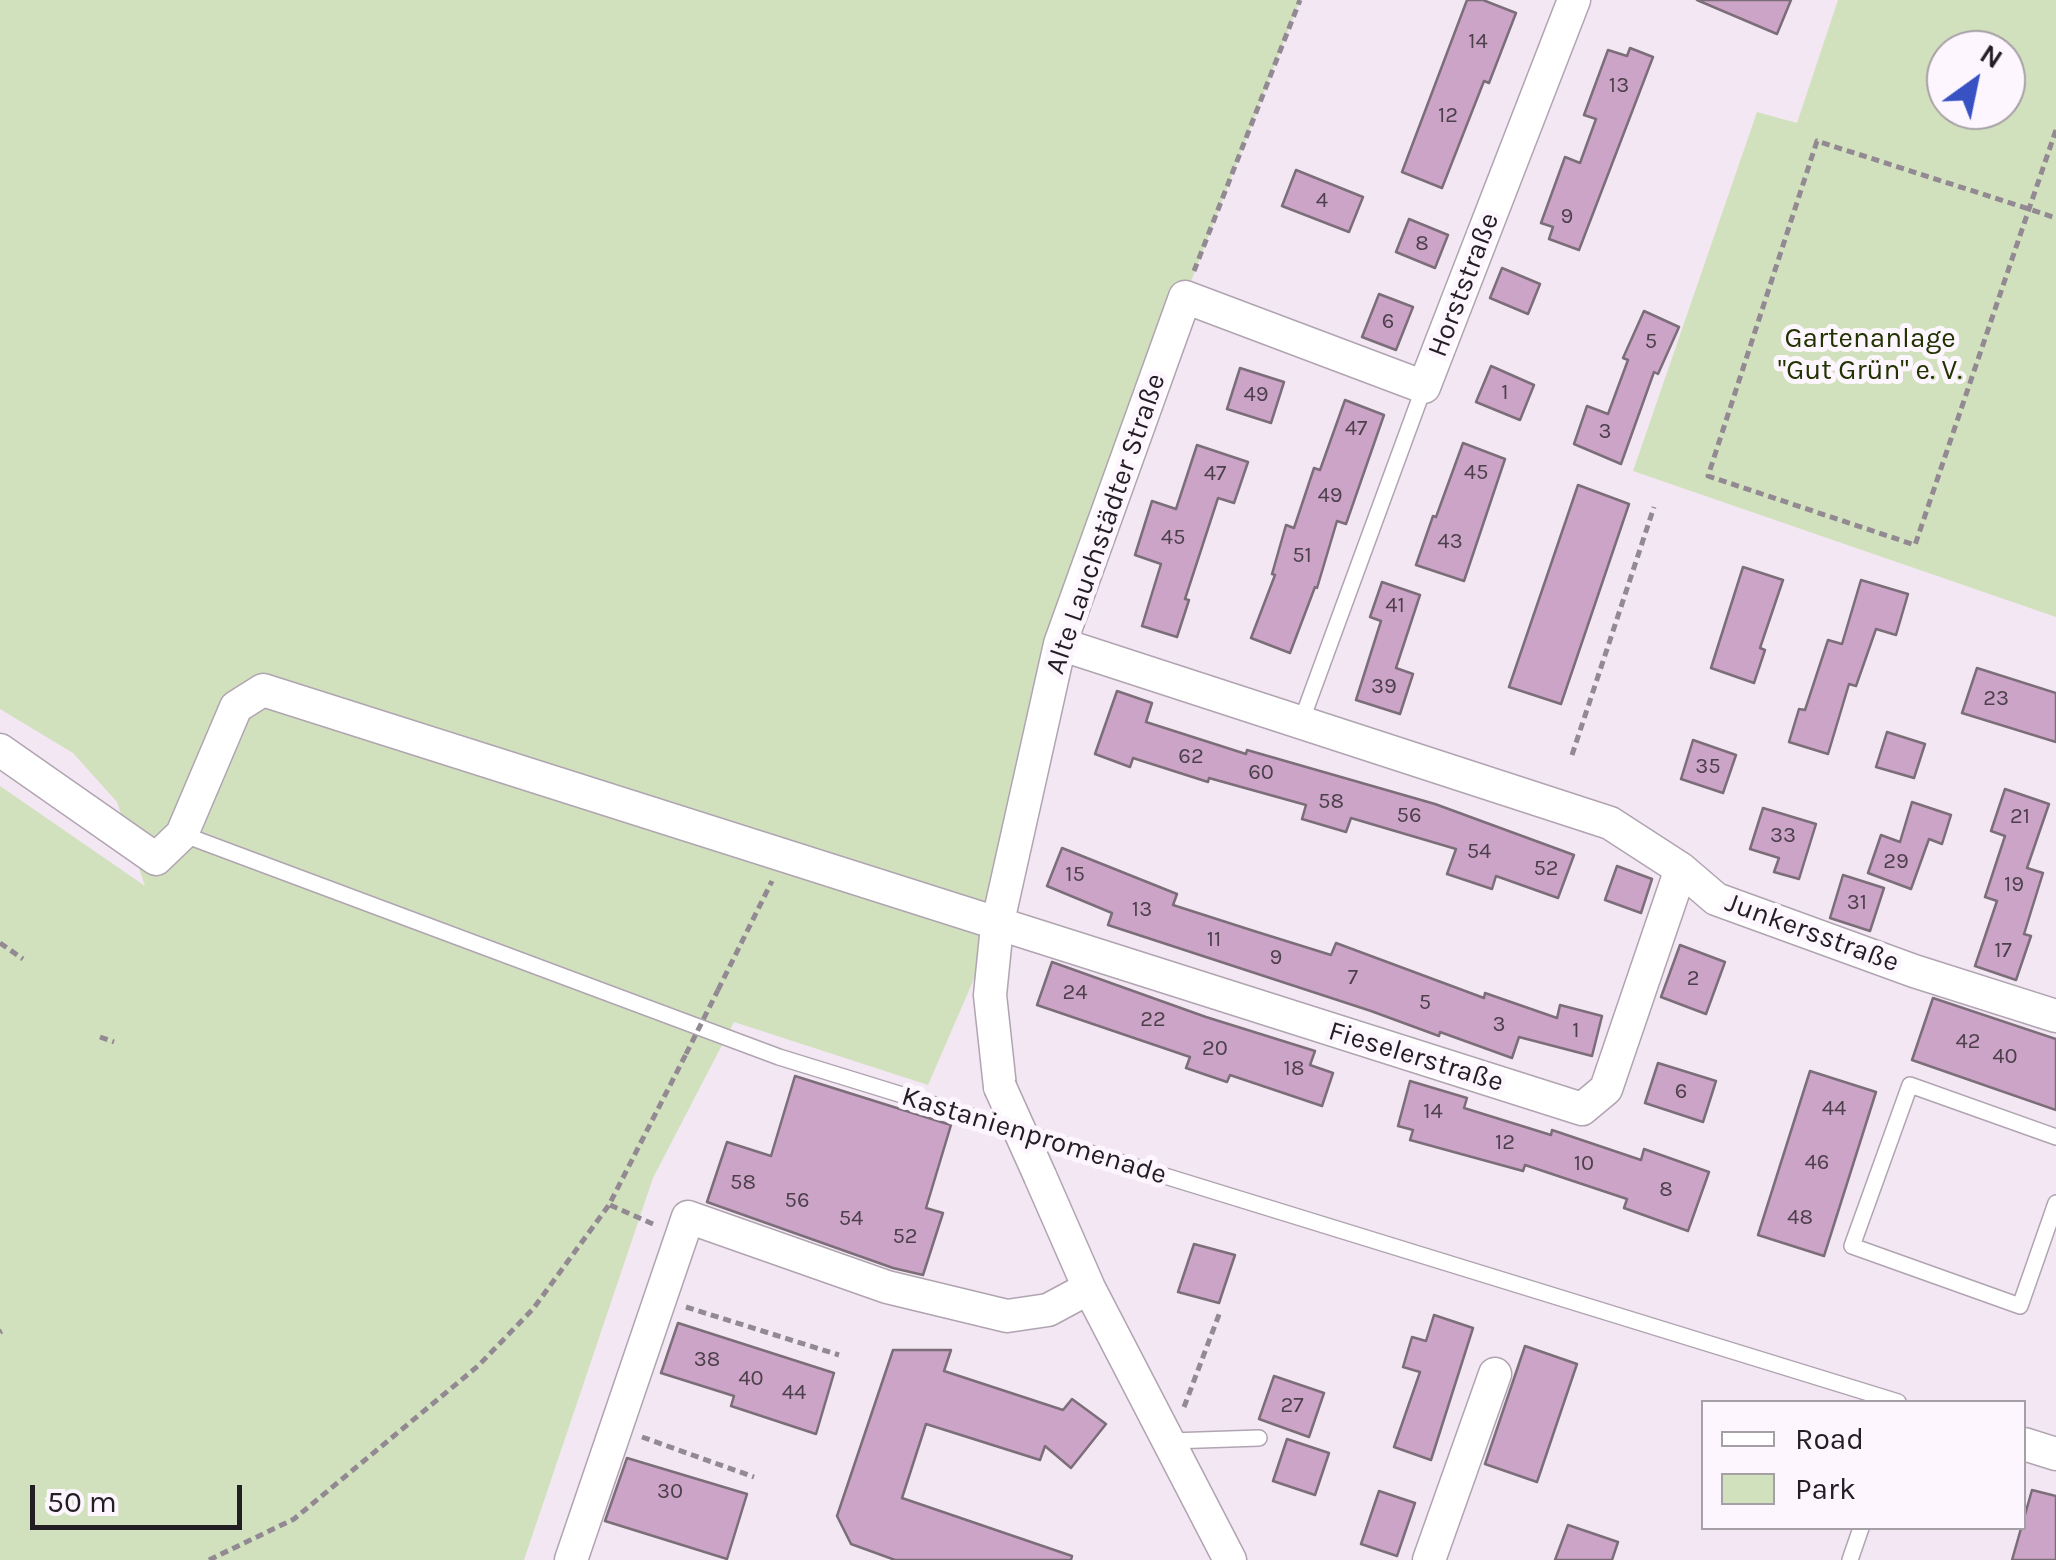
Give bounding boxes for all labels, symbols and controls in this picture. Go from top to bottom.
house number: 14 [1468,29,1488,55]
north arrow [1926,30,2026,130]
text: N [1974,37,2009,75]
house number: 13 [1609,73,1629,99]
house number: 12 [1438,103,1458,129]
house number: 4 [1316,188,1328,214]
house number: 9 [1561,204,1573,230]
street label: Horststraße [1421,208,1507,362]
house number: 8 [1415,231,1429,257]
house number: 6 [1382,309,1394,335]
park label: Gartenanlage "Gut Grün" e. V. [1778,322,1962,388]
house number: 5 [1645,329,1657,355]
street label: Alte Lauchstädter Straße [1039,369,1173,679]
house number: 1 [1501,380,1509,406]
house number: 49 [1243,382,1269,408]
house number: 47 [1345,416,1367,442]
house number: 3 [1599,419,1611,445]
house number: 45 [1464,460,1488,486]
house number: 47 [1204,461,1226,487]
house number: 49 [1317,483,1343,509]
house number: 45 [1161,525,1185,551]
house number: 43 [1437,529,1463,555]
house number: 51 [1292,543,1312,569]
house number: 41 [1385,593,1405,619]
house number: 39 [1371,674,1397,700]
house number: 23 [1983,686,2009,712]
house number: 62 [1178,744,1204,770]
house number: 35 [1695,754,1721,780]
house number: 60 [1248,760,1274,786]
house number: 58 [1318,789,1344,815]
house number: 56 [1396,803,1422,829]
house number: 21 [2010,804,2030,830]
house number: 33 [1770,823,1796,849]
house number: 54 [1467,839,1491,865]
house number: 29 [1883,849,1909,875]
house number: 52 [1533,856,1559,882]
house number: 15 [1065,862,1085,888]
house number: 19 [2004,872,2024,898]
street label: Junkersstraße [1721,886,1903,980]
house number: 31 [1847,890,1867,916]
house number: 13 [1132,897,1152,923]
house number: 11 [1207,927,1221,953]
house number: 17 [1994,938,2012,964]
house number: 9 [1270,945,1282,971]
house number: 7 [1348,965,1358,991]
house number: 2 [1687,966,1699,992]
house number: 24 [1062,980,1088,1006]
house number: 5 [1419,990,1431,1016]
house number: 22 [1140,1007,1166,1033]
house number: 3 [1493,1012,1505,1038]
street label: Fieselerstraße [1324,1014,1508,1100]
house number: 1 [1572,1018,1580,1044]
house number: 42 [1955,1029,1981,1055]
house number: 20 [1202,1036,1228,1062]
house number: 40 [1992,1044,2018,1070]
house number: 18 [1284,1056,1304,1082]
house number: 6 [1675,1079,1687,1105]
street label: Kastanienpromenade [897,1080,1171,1192]
house number: 44 [1822,1096,1846,1122]
house number: 14 [1423,1099,1443,1125]
house number: 12 [1495,1130,1515,1156]
house number: 46 [1805,1150,1829,1176]
house number: 10 [1574,1151,1594,1177]
house number: 58 [730,1170,756,1196]
house number: 8 [1659,1177,1673,1203]
house number: 56 [784,1188,810,1214]
house number: 48 [1787,1205,1813,1231]
house number: 54 [839,1206,863,1232]
house number: 52 [892,1224,918,1250]
house number: 38 [694,1347,720,1373]
house number: 40 [738,1366,764,1392]
house number: 44 [782,1380,806,1406]
house number: 27 [1280,1393,1304,1419]
legend [1701,1400,2026,1530]
text: Road [1795,1421,1864,1457]
scale bar [35,1465,248,1527]
text: Park [1795,1471,1856,1507]
house number: 30 [657,1479,683,1505]
text: 50 m [47,1484,117,1520]

